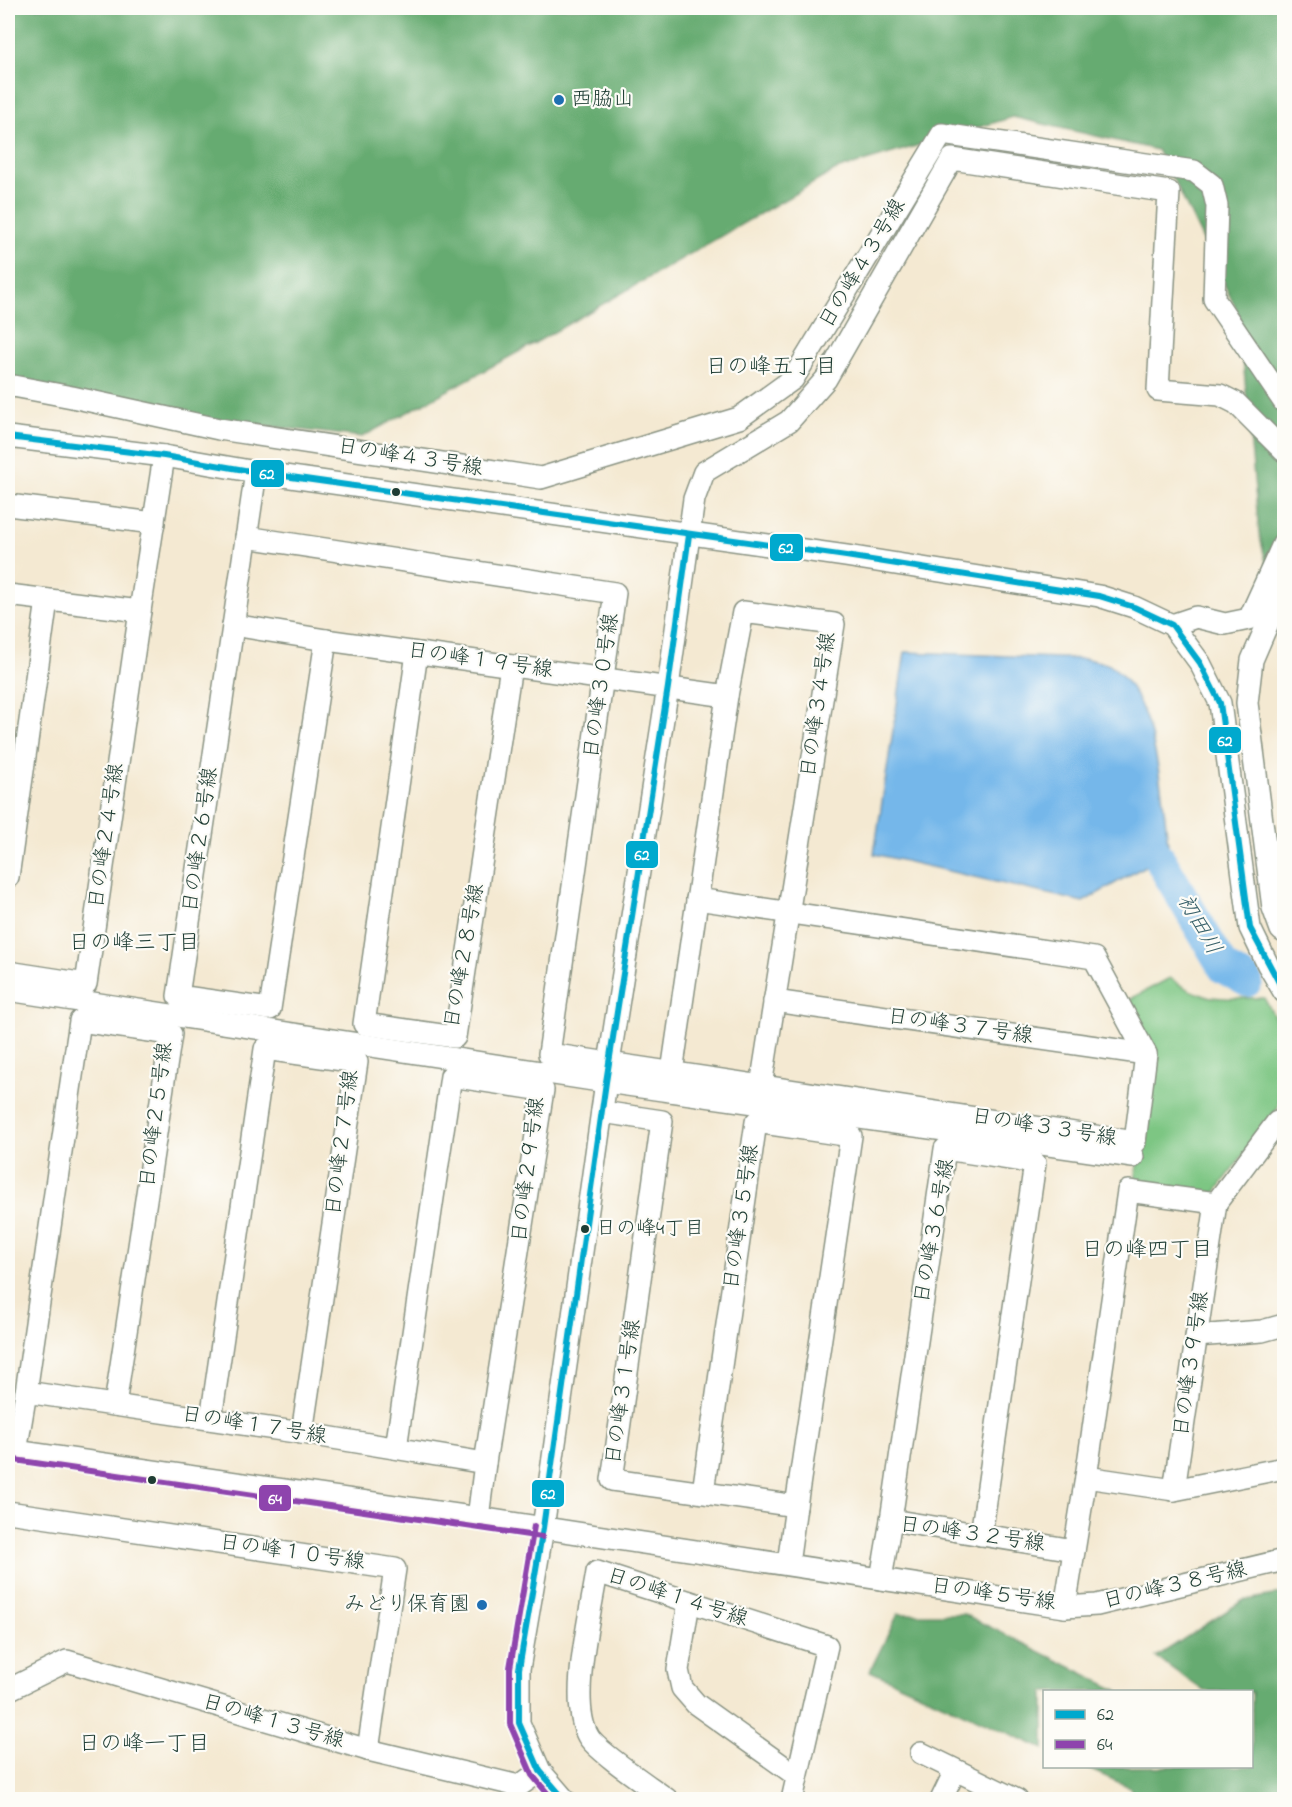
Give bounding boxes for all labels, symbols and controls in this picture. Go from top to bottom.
place label: 西脇山 [571,85,634,115]
marker: 西脇山 [552,93,566,107]
street label: 日の峰４３号線 [812,193,914,335]
district label: 日の峰五丁目 [705,352,837,384]
street label: 日の峰４３号線 [335,432,485,484]
line badge: 62 [250,459,285,488]
text: 62 [259,463,275,487]
unlabelled marker [390,486,402,498]
line badge: 62 [769,533,804,562]
text: 62 [778,537,794,561]
street label: 日の峰３０号線 [577,611,627,761]
street label: 日の峰３４号線 [794,630,844,780]
street label: 日の峰１９号線 [405,636,555,686]
line badge: 62 [1208,726,1242,754]
text: 62 [1217,730,1233,754]
street label: 日の峰２４号線 [82,761,132,911]
street label: 日の峰２６号線 [176,765,226,915]
line badge: 62 [625,840,659,869]
text: 62 [634,844,650,868]
street label: 日の峰２８号線 [437,881,493,1031]
water label: 初田川 [1168,888,1228,962]
district label: 日の峰三丁目 [68,928,200,960]
street label: 日の峰３７号線 [885,1002,1035,1052]
street label: 日の峰２５号線 [133,1040,181,1190]
street label: 日の峰２７号線 [319,1068,367,1218]
street label: 日の峰２９号線 [505,1095,553,1245]
street label: 日の峰３３号線 [969,1102,1119,1154]
street label: 日の峰３５号線 [717,1142,767,1292]
street label: 日の峰３６号線 [907,1156,963,1306]
place label: 日の峰4丁目 [596,1215,704,1244]
marker: 日の峰4丁目 [579,1223,591,1235]
district label: 日の峰四丁目 [1081,1235,1213,1267]
street label: 日の峰３９号線 [1167,1289,1217,1439]
street label: 日の峰３１号線 [599,1317,649,1467]
street label: 日の峰１７号線 [179,1400,329,1452]
unlabelled marker [146,1474,158,1486]
line badge: 62 [531,1479,565,1508]
text: 62 [540,1483,556,1507]
line badge: 64 [258,1484,292,1512]
text: 64 [267,1488,282,1512]
street label: 日の峰３２号線 [897,1510,1047,1560]
street label: 日の峰１０号線 [217,1528,367,1578]
street label: 日の峰３８号線 [1100,1555,1250,1617]
street label: 日の峰１４号線 [602,1561,752,1635]
street label: 日の峰５号線 [929,1571,1057,1619]
place label: みどり保育園 [344,1590,470,1620]
marker: みどり保育園 [475,1598,489,1612]
street label: 日の峰１３号線 [198,1687,348,1757]
legend [1043,1690,1253,1768]
text: 62 [1097,1703,1114,1729]
district label: 日の峰一丁目 [78,1729,210,1761]
text: 64 [1097,1733,1113,1759]

